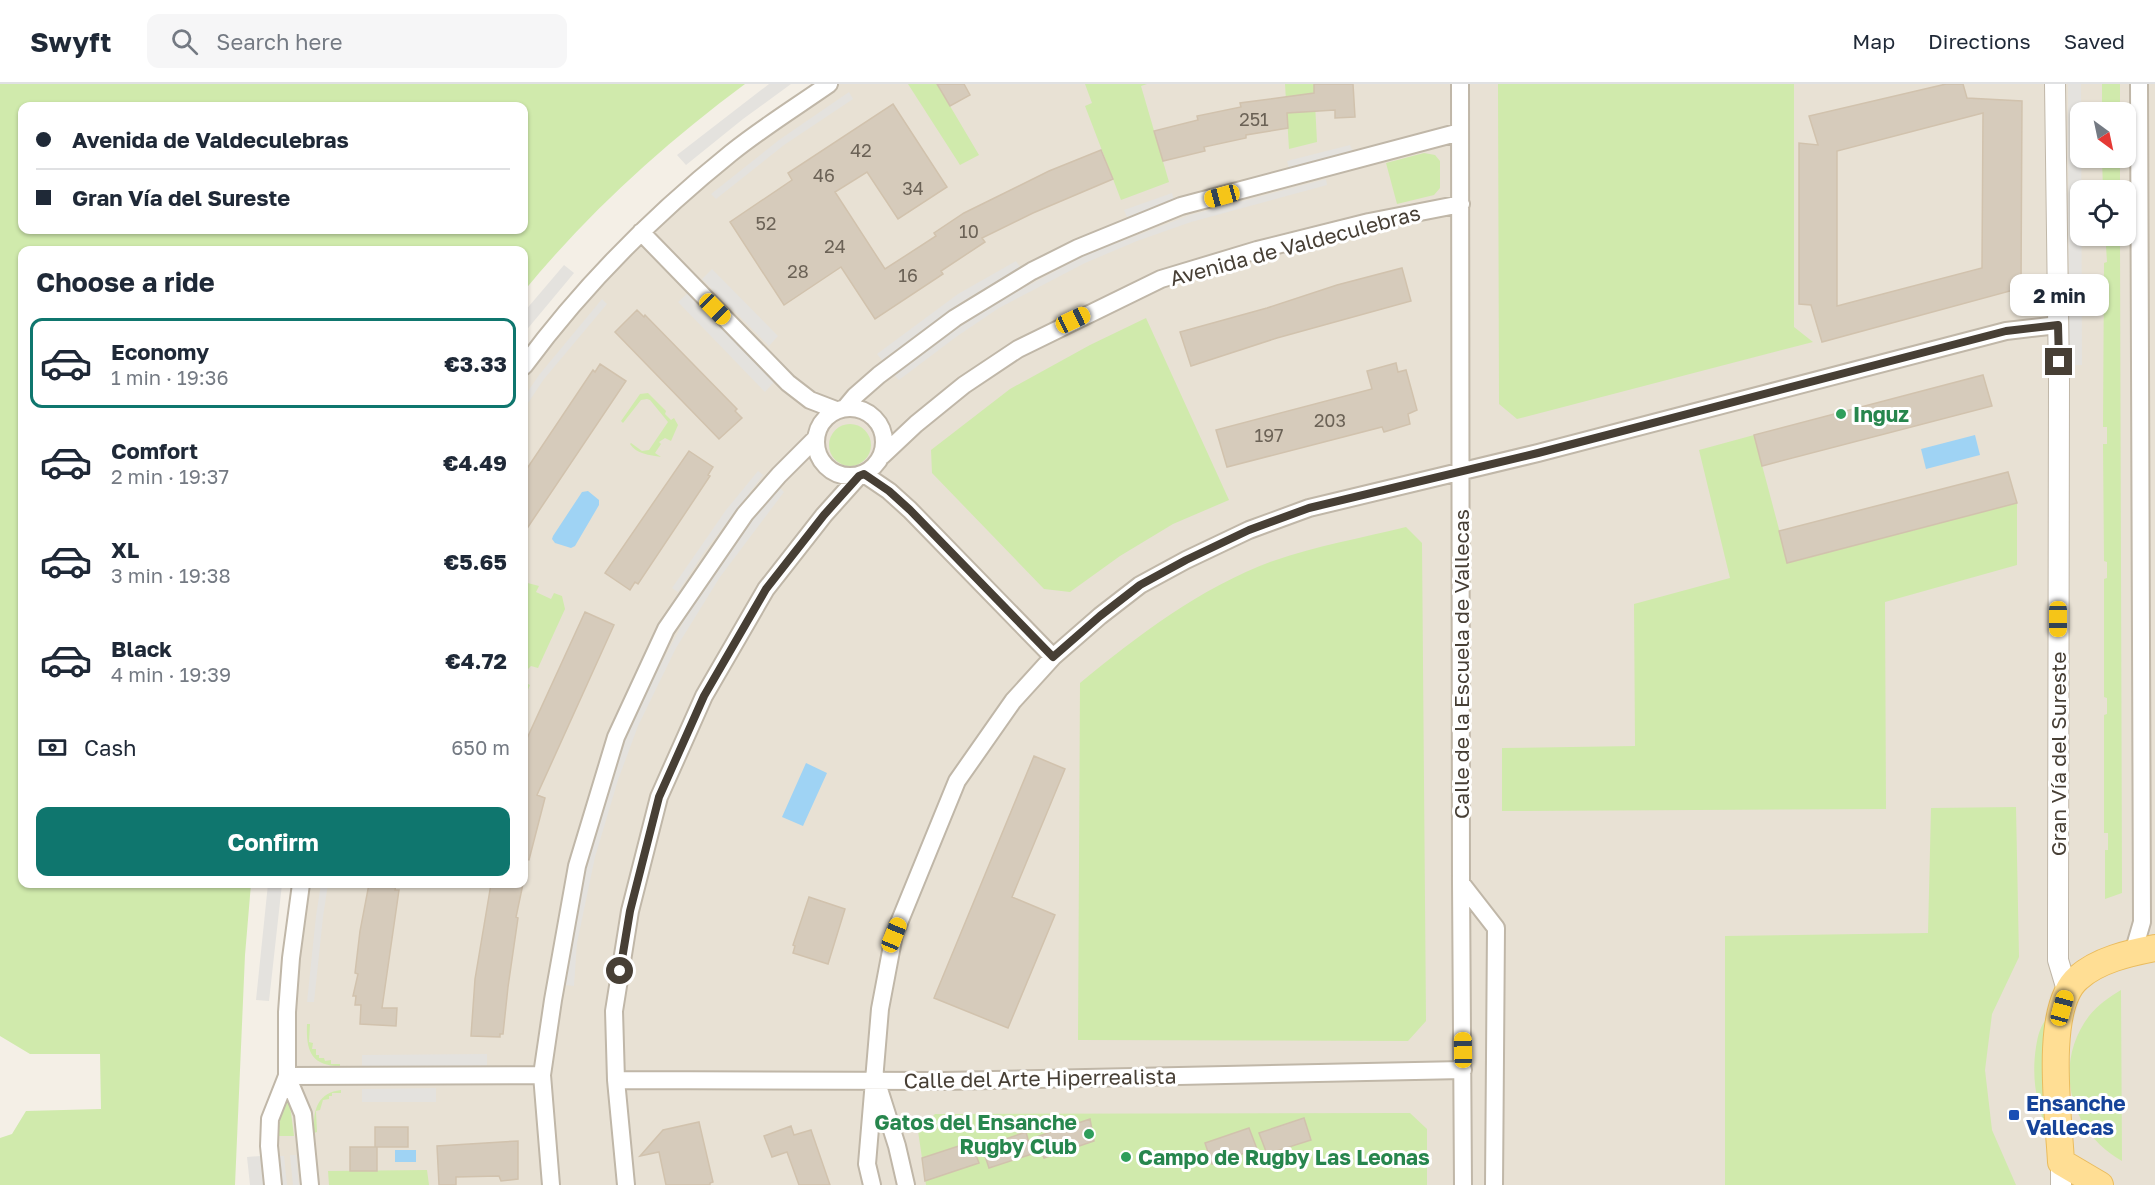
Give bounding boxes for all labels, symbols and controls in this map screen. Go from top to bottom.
search box [147,14,567,68]
text: Swyft [30,25,111,58]
icon: search [168,25,201,58]
text: Search here [216,28,342,55]
text: Map [1852,28,1895,54]
text: Directions [1928,28,2031,54]
text: Saved [2064,28,2125,54]
north arrow [2070,102,2136,168]
map controls [2070,102,2136,246]
house number: 251 [1239,108,1269,130]
text: Avenida de Valdeculebras [72,126,349,153]
house number: 42 [850,139,872,161]
house number: 46 [813,164,835,186]
house number: 34 [902,177,924,199]
button: locate [2070,180,2136,246]
car [1202,183,1242,209]
text: Gran Vía del Sureste [72,184,290,211]
street label: Avenida de Valdeculebras [1167,199,1423,291]
house number: 52 [756,212,776,234]
house number: 10 [959,220,979,242]
house number: 24 [824,235,846,257]
house number: 28 [787,260,809,282]
house number: 16 [898,264,918,286]
text: Choose a ride [36,266,215,298]
callout: 2 min [2010,275,2108,317]
text: 2 min [2033,283,2086,307]
car [696,290,734,328]
car [1053,304,1093,336]
icon: car [39,336,93,390]
text: Economy [111,338,209,365]
route end [2045,348,2072,375]
text: €3.33 [444,350,507,377]
text: 1 min · 19:36 [111,365,229,389]
place label: Inguz [1853,401,1909,427]
marker: Inguz [1834,407,1848,421]
house number: 203 [1314,409,1346,431]
house number: 197 [1254,424,1284,446]
icon: car [39,435,93,489]
text: Comfort [111,437,198,464]
text: €4.49 [443,449,507,476]
text: 2 min · 19:37 [111,464,229,488]
street label: Calle de la Escuela de Vallecas [1448,509,1474,819]
icon: car [39,534,93,588]
text: XL [111,536,139,563]
text: €5.65 [444,548,507,575]
text: 3 min · 19:38 [111,563,231,587]
car [2049,601,2067,637]
icon: car [39,633,93,687]
text: Black [111,635,172,662]
text: €4.72 [445,647,507,674]
street label: Gran Vía del Sureste [2045,652,2071,856]
text: 4 min · 19:39 [111,662,231,686]
icon: cash [36,731,69,764]
text: Cash [84,734,137,761]
text: 650 m [451,735,510,759]
button: Confirm [36,807,510,876]
car [879,915,909,955]
route start [606,957,633,984]
car [2049,988,2075,1028]
car [1454,1032,1472,1068]
street label: Calle del Arte Hiperrealista [903,1063,1177,1093]
place label: Ensanche Vallecas [2026,1090,2126,1140]
marker: Ensanche Vallecas [2007,1108,2021,1122]
place label: Gatos del Ensanche Rugby Club [874,1109,1077,1159]
marker: Gatos del Ensanche Rugby Club [1082,1127,1096,1141]
place label: Campo de Rugby Las Leonas [1138,1144,1430,1170]
marker: Campo de Rugby Las Leonas [1119,1150,1133,1164]

